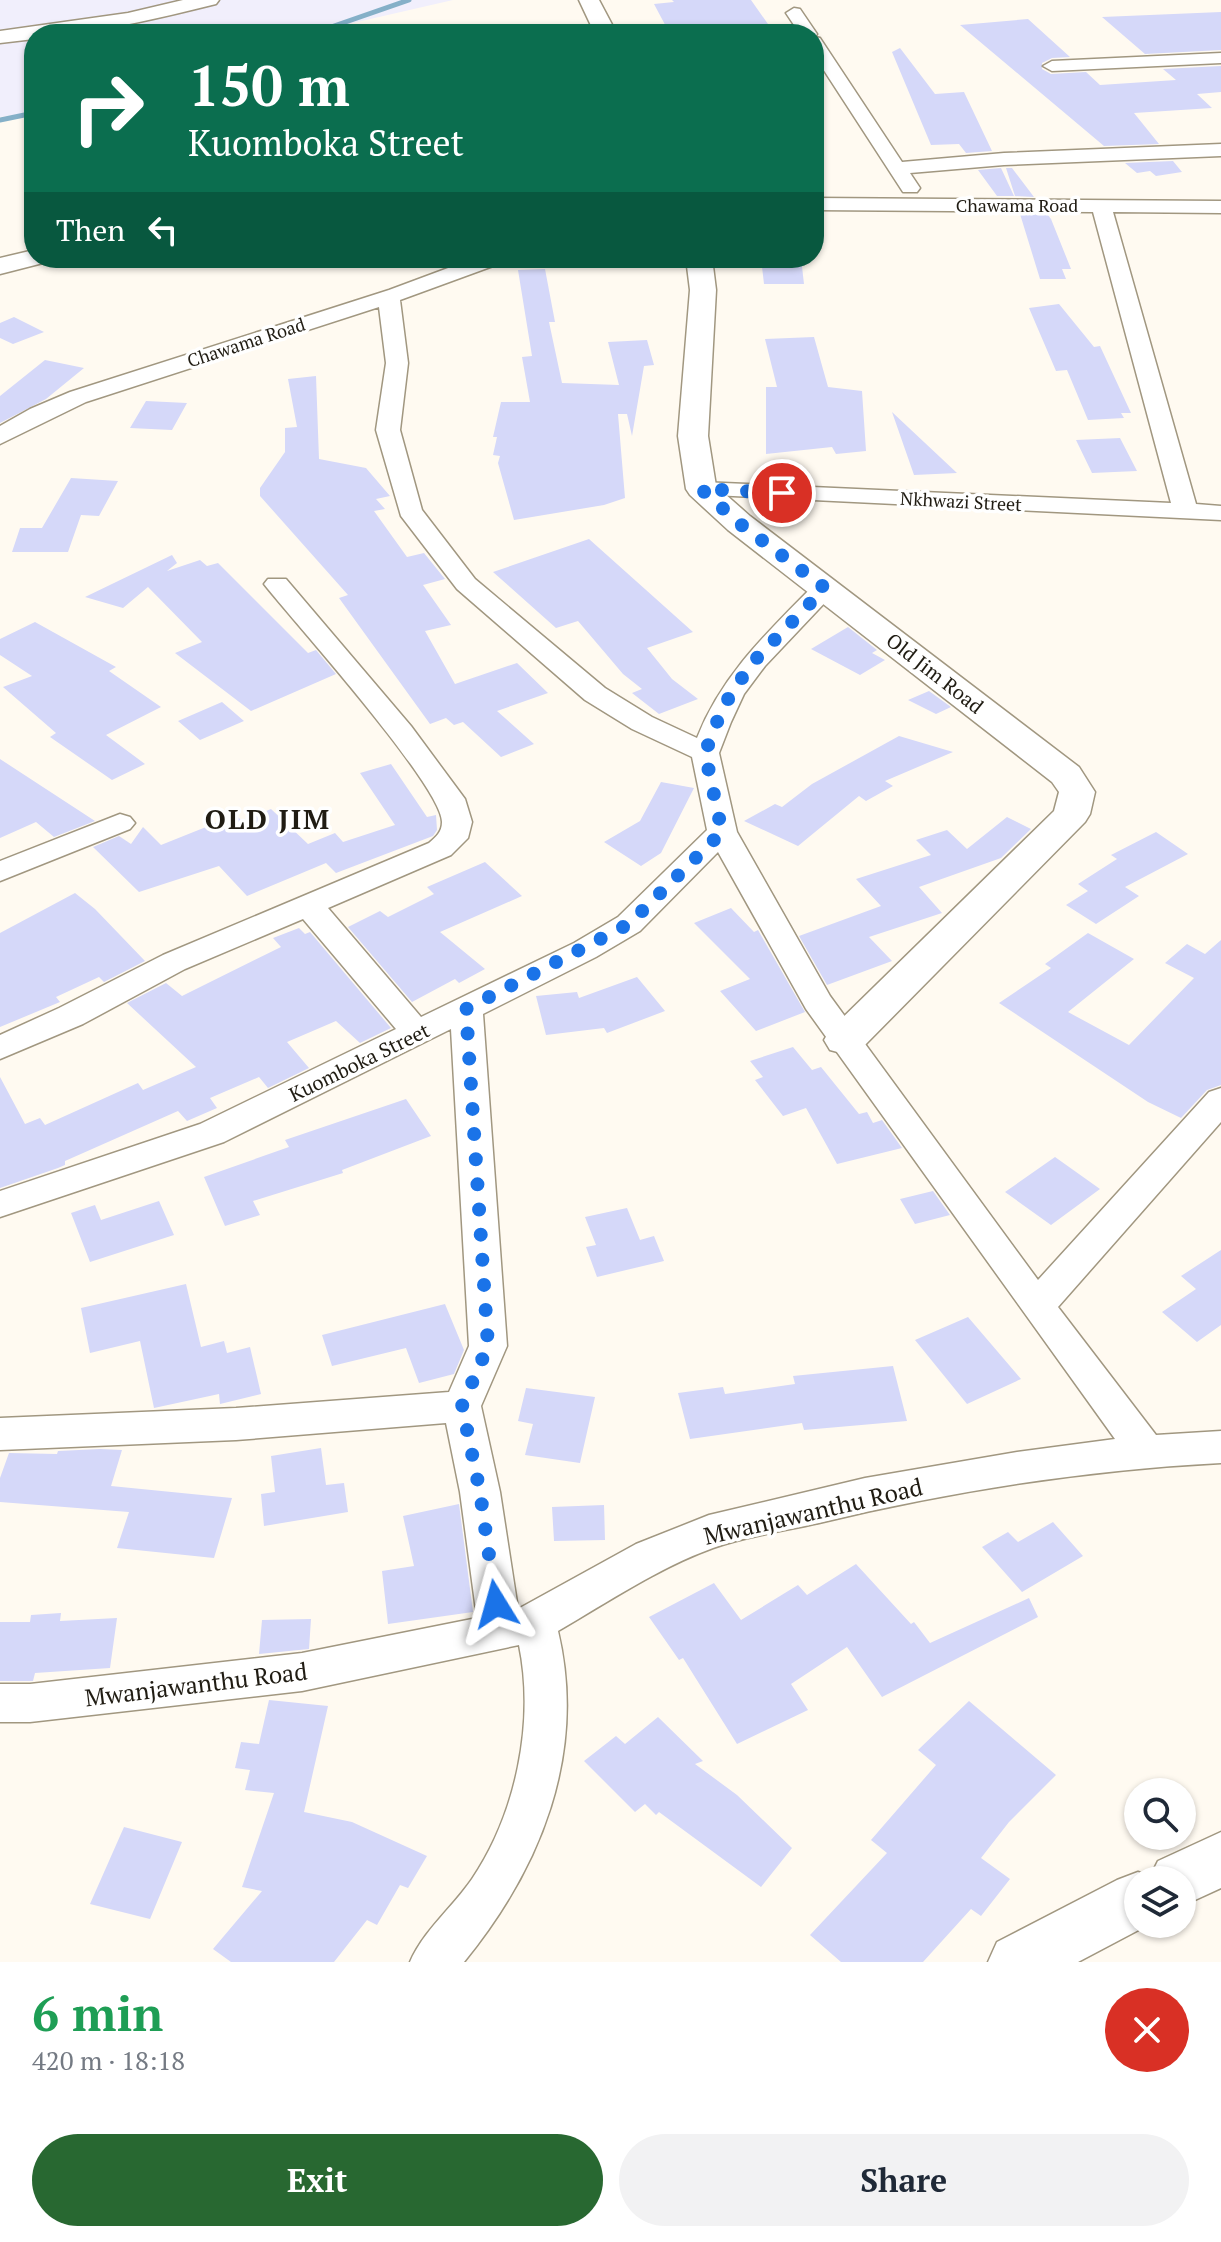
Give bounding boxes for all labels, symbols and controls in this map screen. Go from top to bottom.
text: 150 m [188,48,350,122]
icon: right [56,56,160,160]
text: Kuomboka Street [188,119,464,166]
street label: Chawama Road [956,193,1078,217]
icon: left [141,208,185,252]
text: Then [56,210,125,250]
street label: Chawama Road [184,312,308,372]
pin [748,459,816,527]
icon: arrive [760,471,804,515]
street label: Nkhwazi Street [900,486,1023,516]
street label: Old Jim Road [881,627,989,719]
district label: OLD JIM [205,800,331,837]
street label: Kuomboka Street [284,1016,434,1108]
street label: Mwanjawanthu Road [700,1470,926,1552]
position arrow [454,1562,538,1646]
street label: Mwanjawanthu Road [83,1654,309,1714]
map controls [1124,1778,1196,1938]
button: search [1124,1778,1196,1850]
button: layers [1124,1866,1196,1938]
text: 6 min [32,1981,163,2045]
button: close [1105,1988,1189,2072]
text: 420 m · 18:18 [32,2043,185,2077]
button: Exit [32,2134,603,2226]
button: Share [619,2134,1189,2226]

